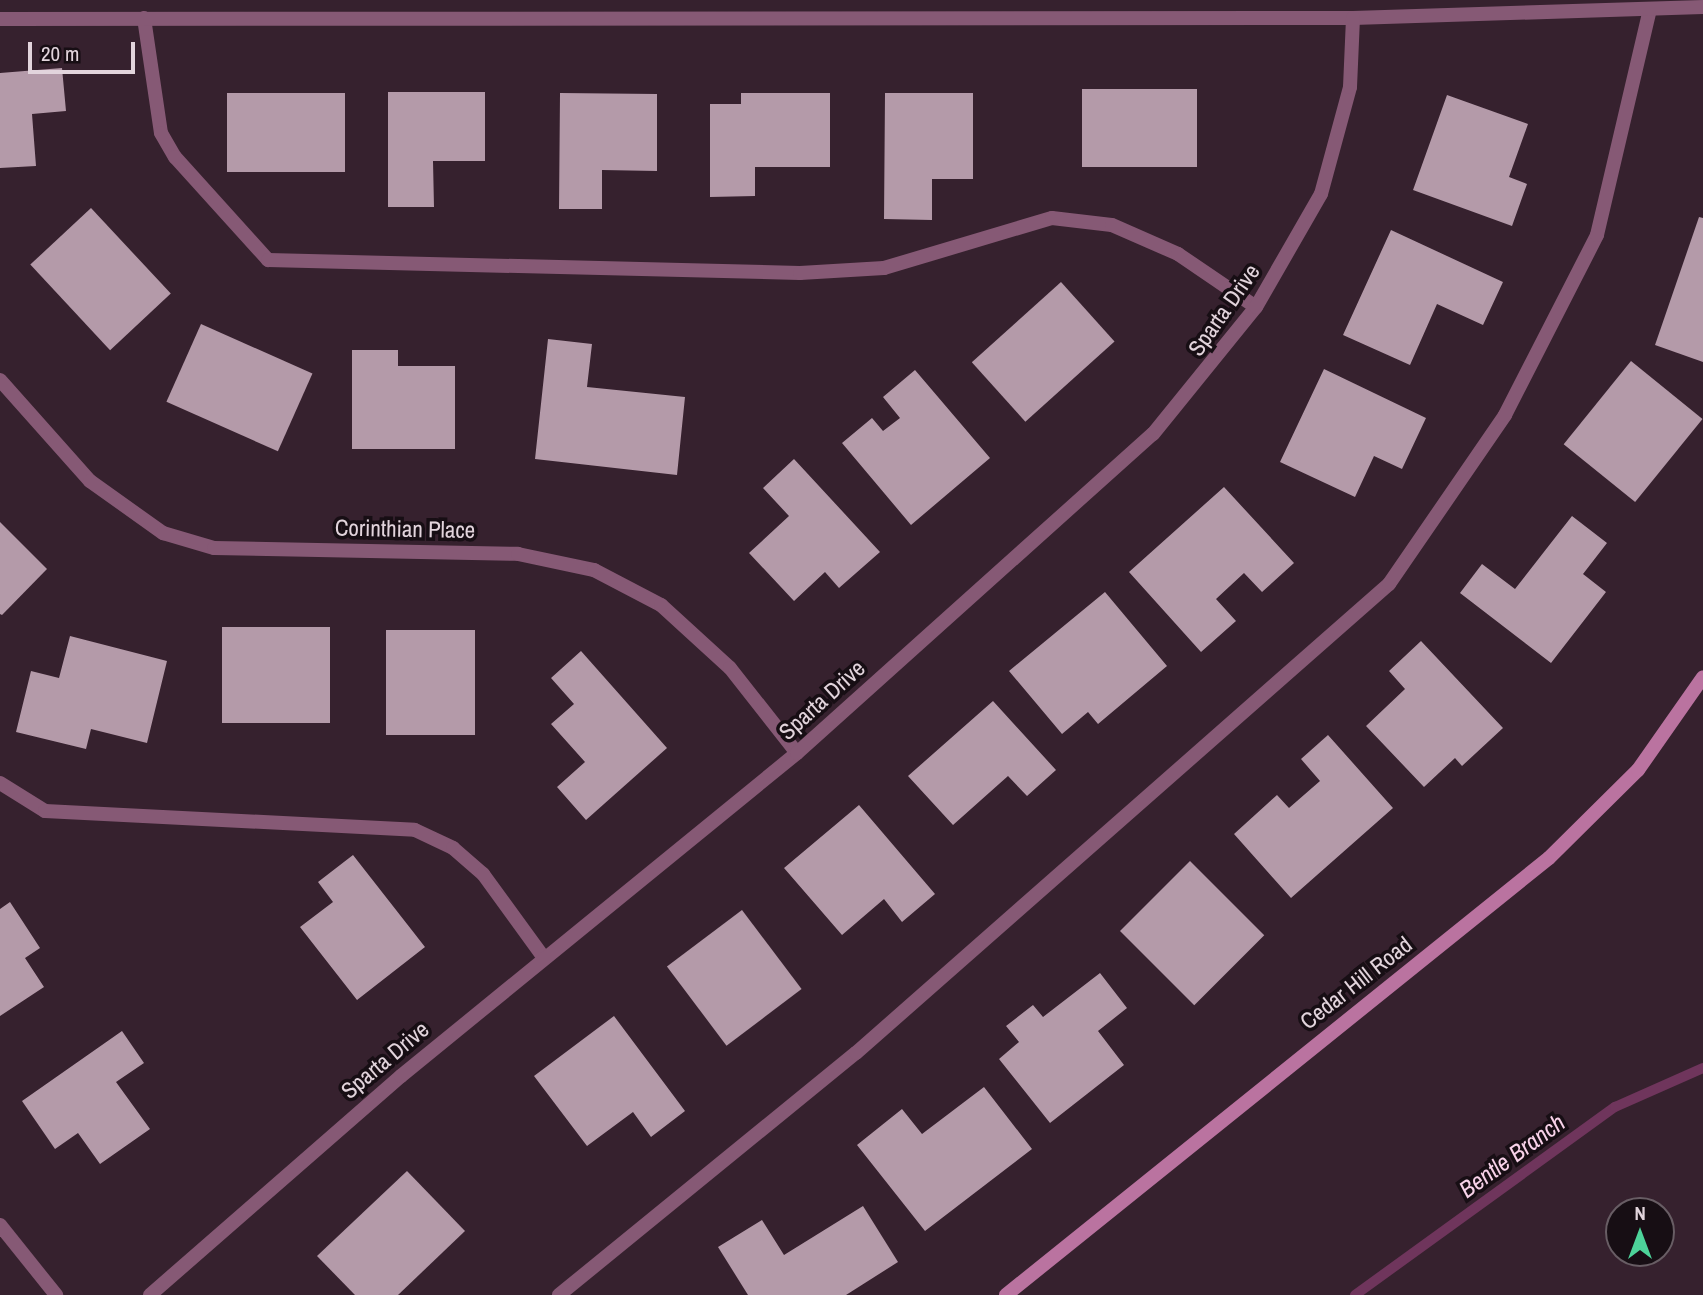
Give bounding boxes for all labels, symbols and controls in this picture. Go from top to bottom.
scale bar [32,28,138,72]
text: 20 m [41,39,79,68]
street label: Sparta Drive [1182,259,1266,361]
street label: Corinthian Place [335,514,475,544]
street label: Sparta Drive [773,654,871,746]
street label: Cedar Hill Road [1295,931,1417,1035]
street label: Sparta Drive [336,1015,434,1105]
water label: Bentle Branch [1454,1108,1570,1204]
north arrow [1605,1197,1675,1267]
text: N [1634,1200,1646,1226]

